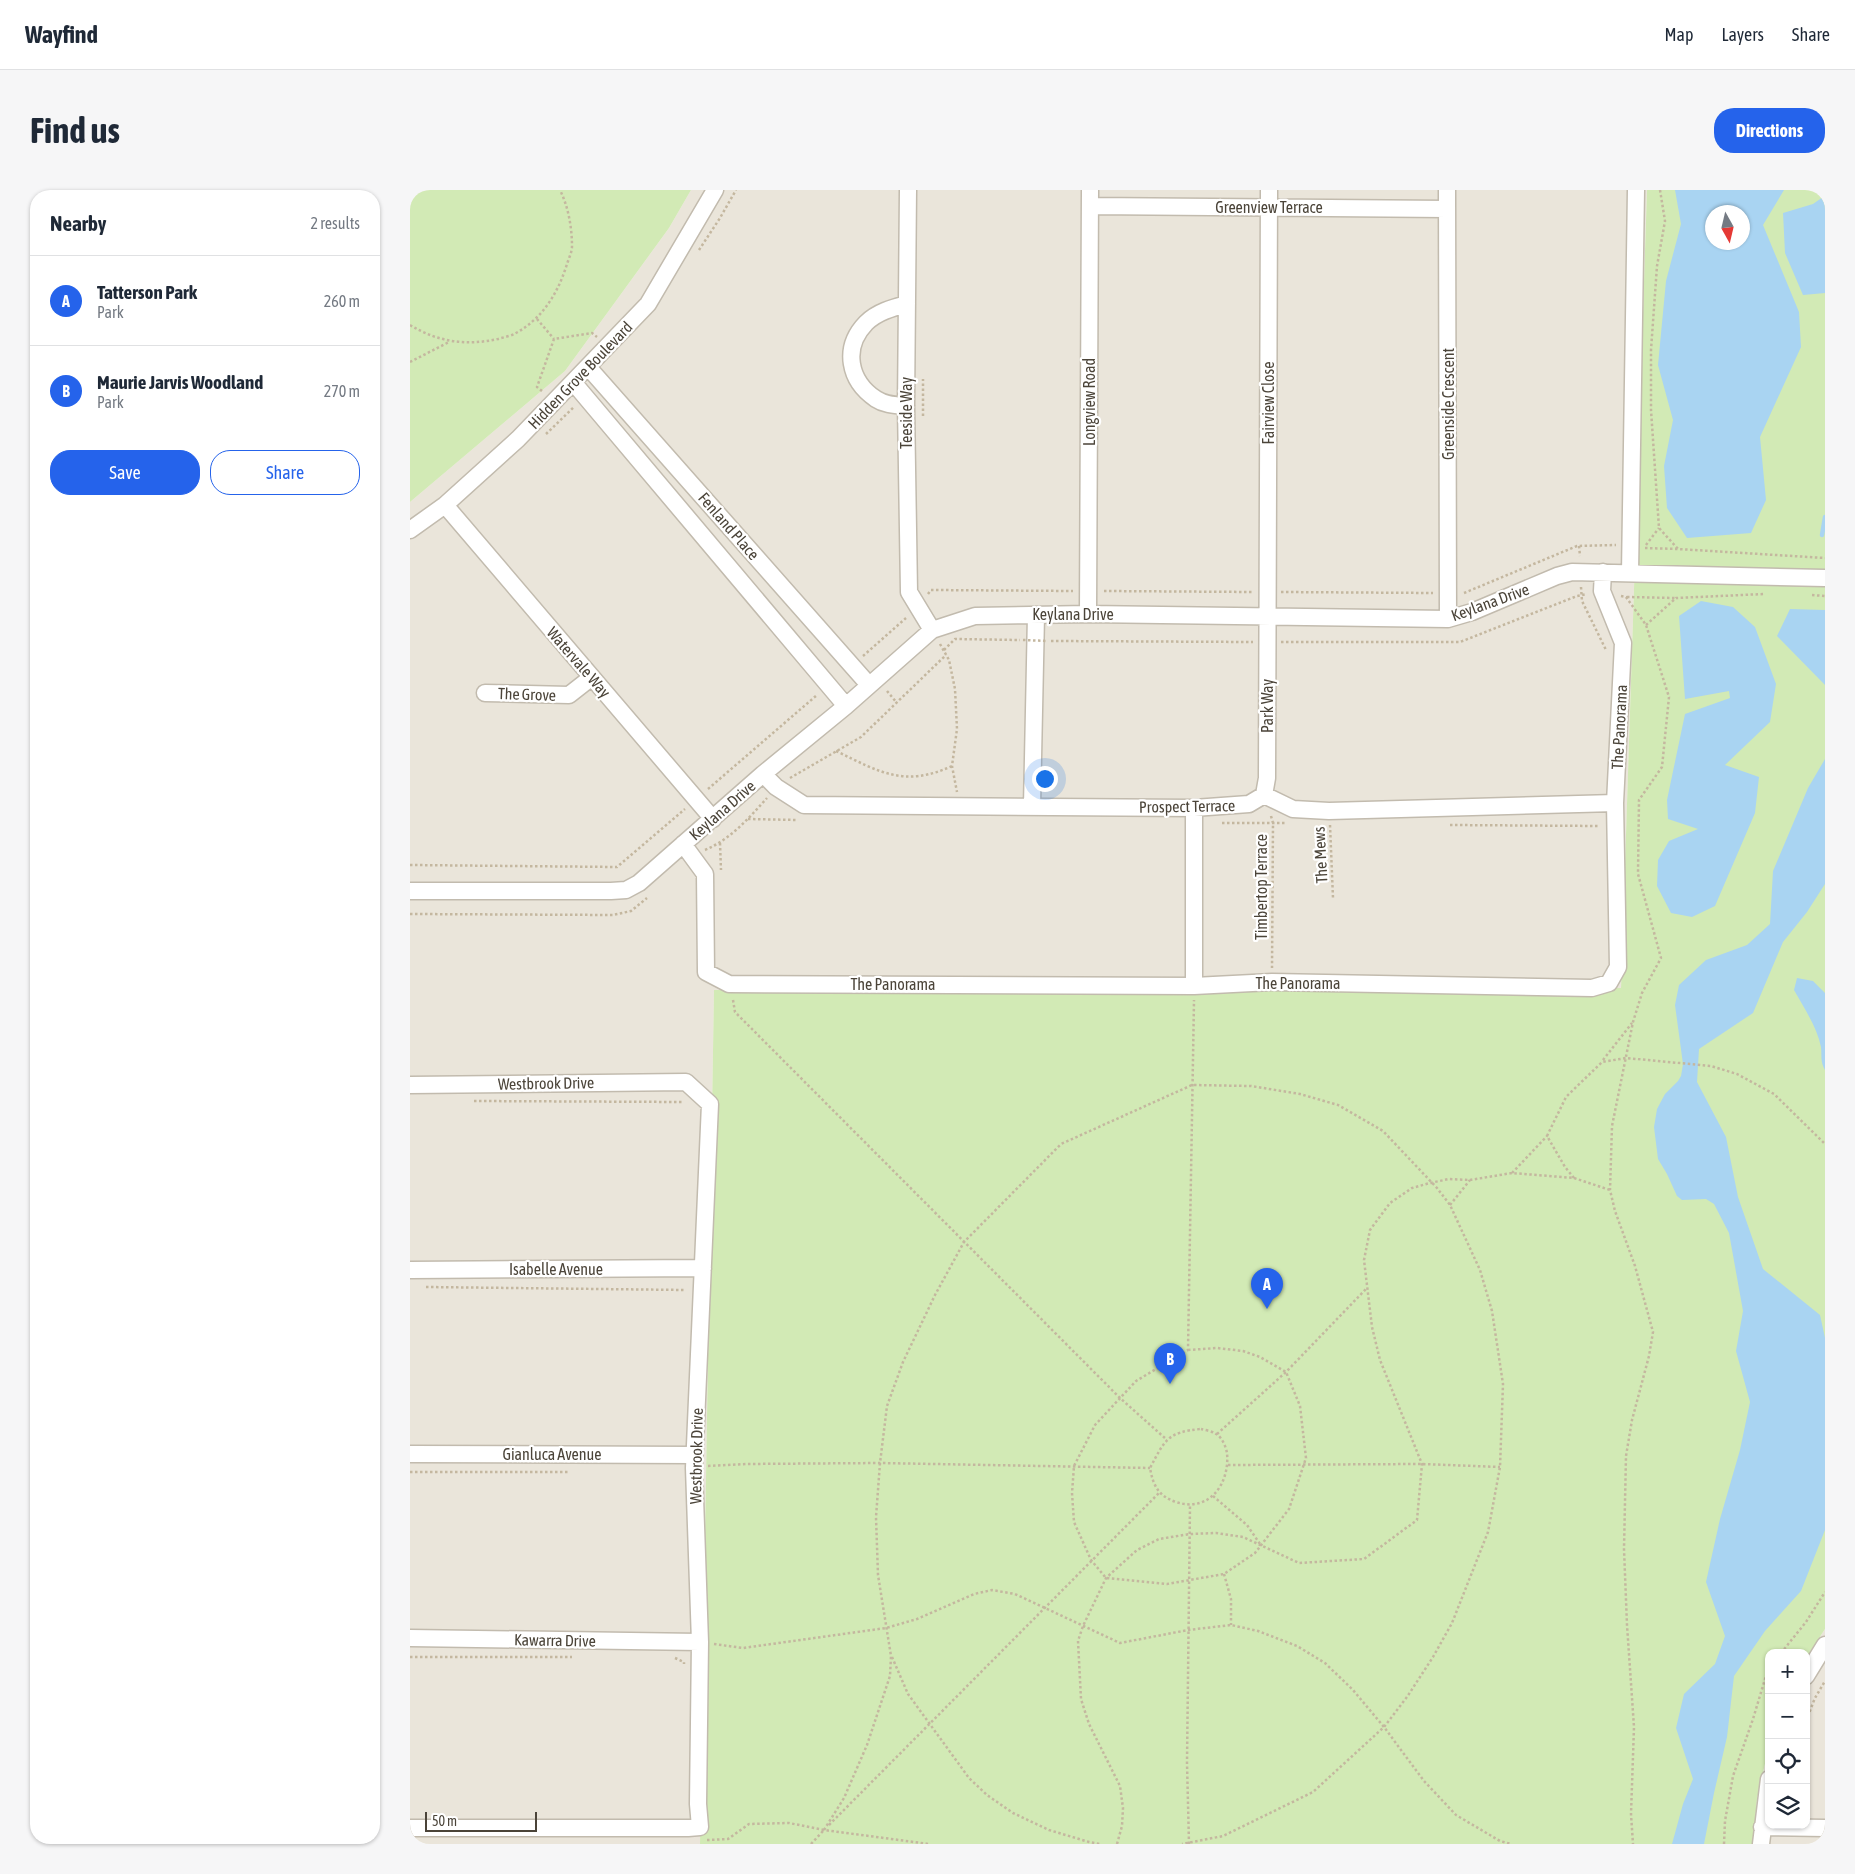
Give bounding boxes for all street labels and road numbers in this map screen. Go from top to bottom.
street label: Greenview Terrace [1215,198,1323,216]
street label: Hidden Grove Boulevard [524,318,636,432]
street label: Greenside Crescent [1439,348,1457,460]
street label: Longview Road [1080,358,1099,446]
street label: Fairview Close [1259,362,1277,444]
street label: Teeside Way [897,377,916,449]
street label: Fenland Place [695,489,763,563]
street label: Keylana Drive [1449,580,1532,625]
street label: Keylana Drive [1032,605,1114,624]
street label: Watervale Way [543,623,615,702]
street label: Park Way [1258,679,1277,733]
street label: The Grove [498,684,556,704]
street label: The Panorama [1608,684,1630,770]
street label: Keylana Drive [685,777,759,844]
street label: Prospect Terrace [1139,796,1235,817]
street label: The Mews [1310,826,1330,884]
street label: Timbertop Terrace [1252,834,1271,940]
street label: The Panorama [1256,974,1340,992]
street label: The Panorama [851,975,935,993]
street label: Westbrook Drive [498,1073,594,1093]
street label: Isabelle Avenue [509,1260,603,1278]
street label: Westbrook Drive [686,1408,706,1504]
street label: Gianluca Avenue [502,1445,602,1463]
street label: Kawarra Drive [514,1630,596,1650]

